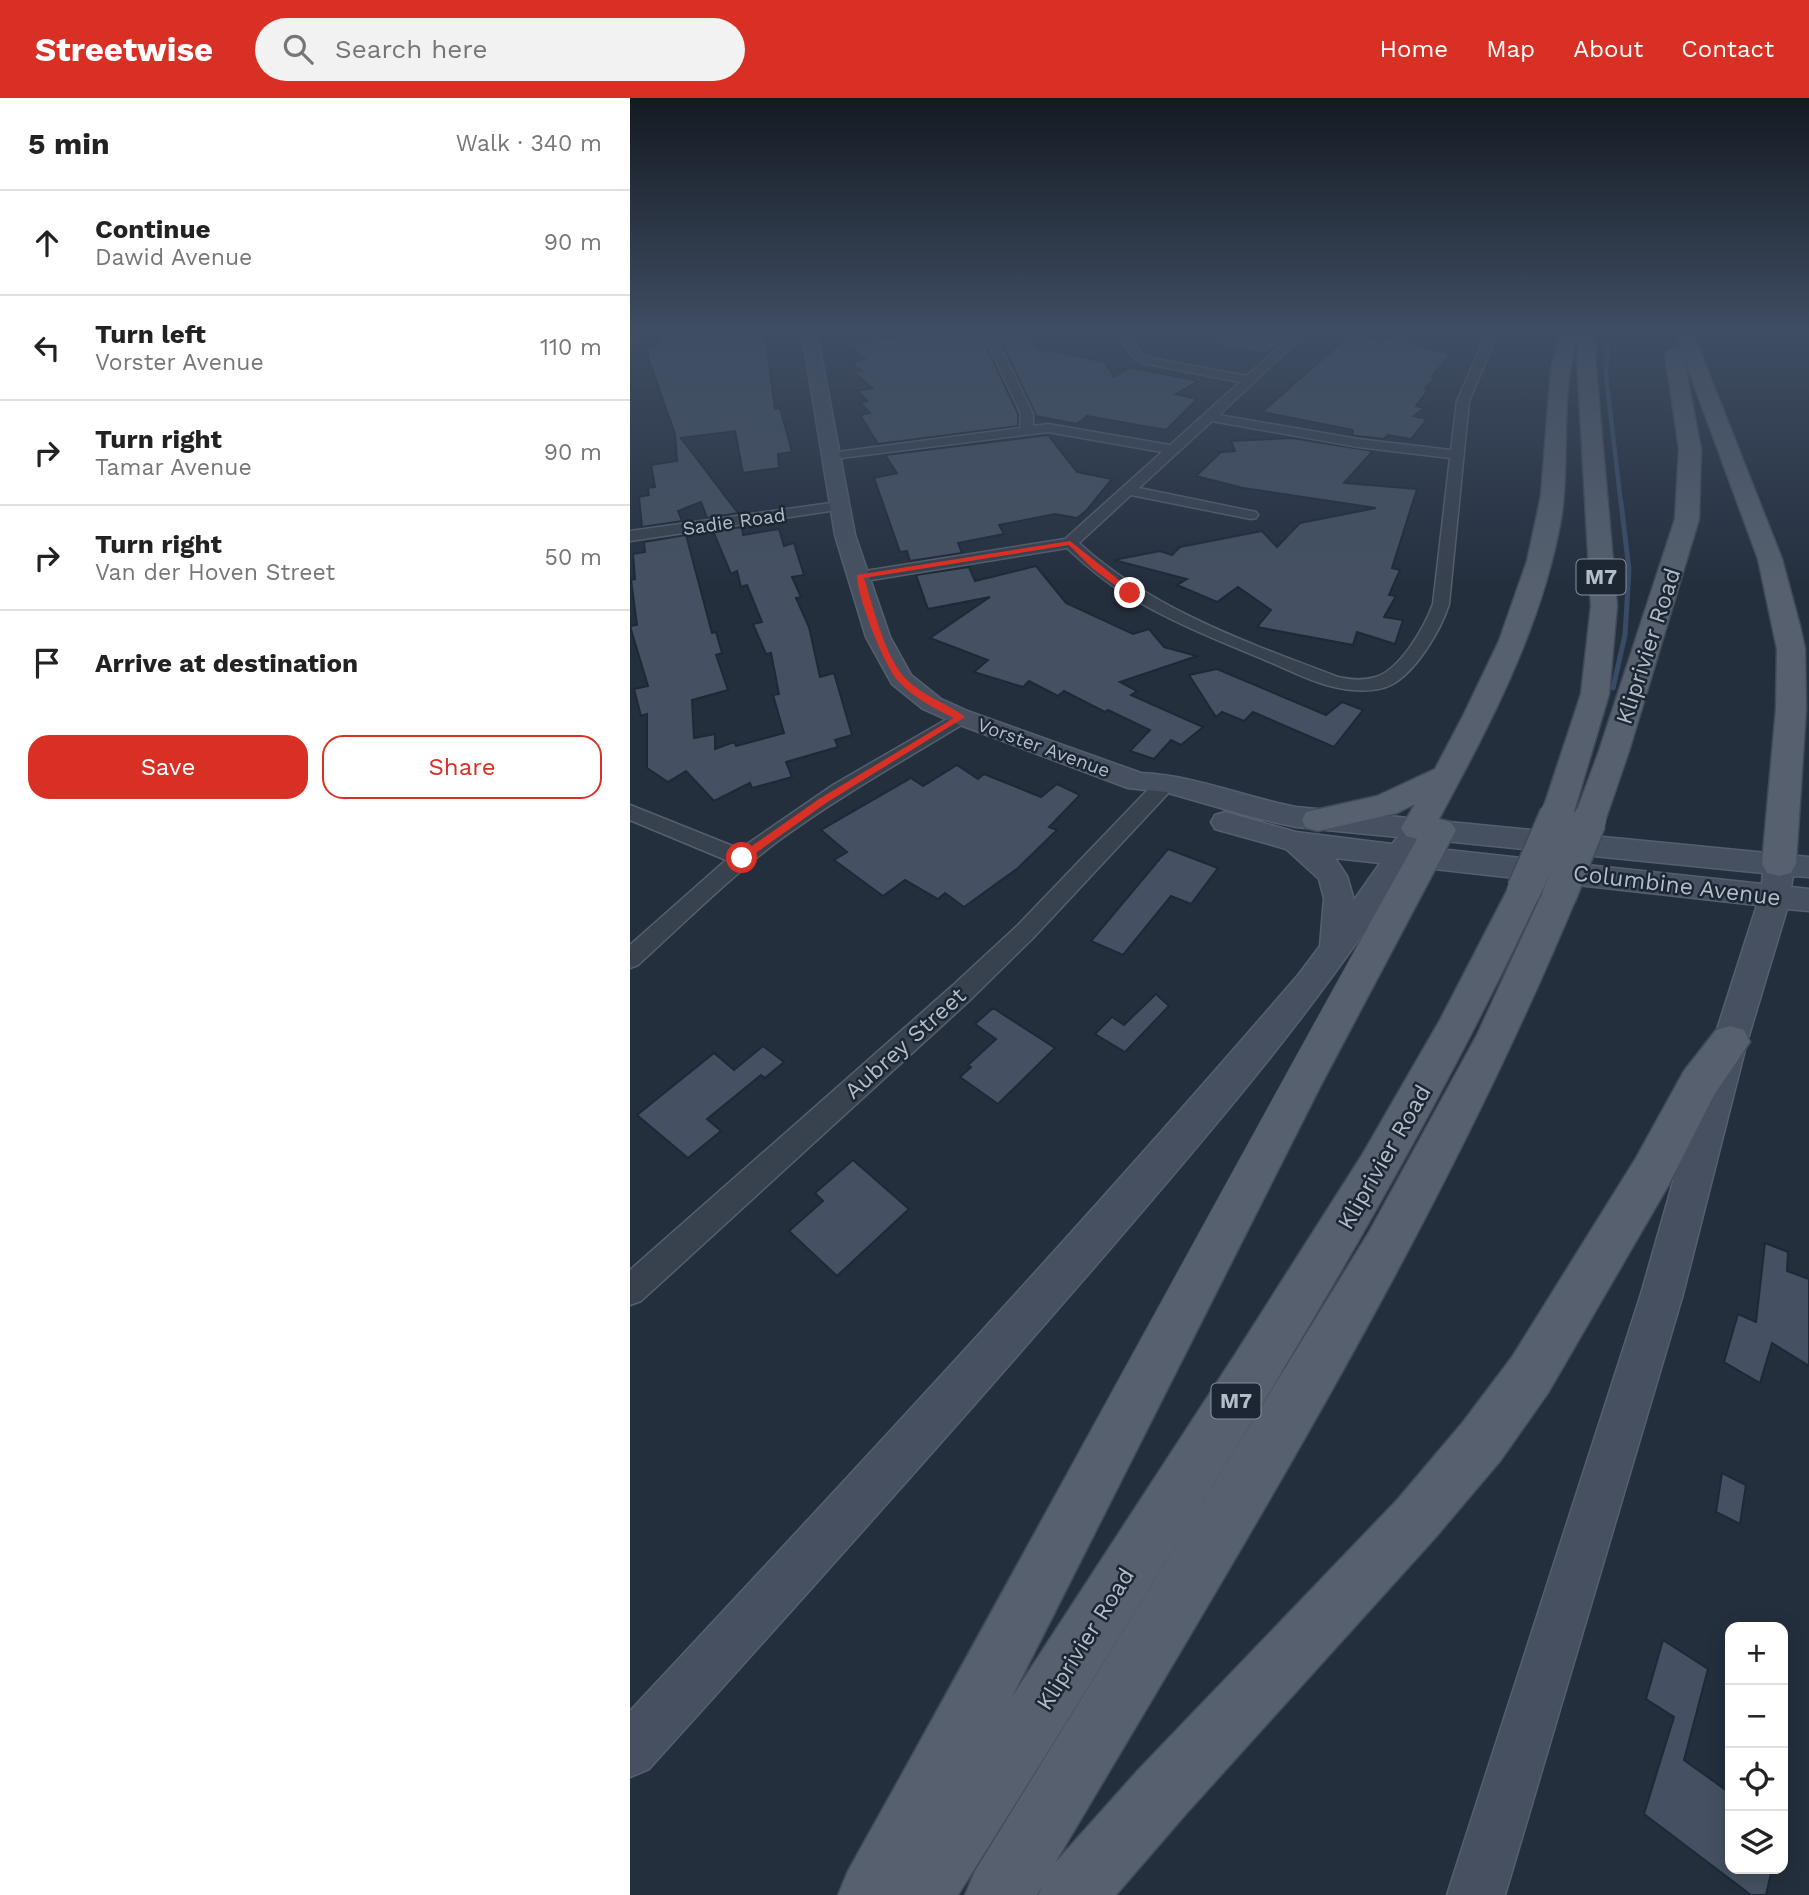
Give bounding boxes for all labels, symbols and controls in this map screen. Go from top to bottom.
search box [255,18,745,81]
text: Streetwise [35,30,213,69]
icon: search [279,30,317,68]
text: Search here [335,34,487,64]
text: Home [1380,35,1448,63]
text: Map [1486,35,1535,63]
text: About [1573,35,1643,63]
text: Contact [1681,35,1774,63]
text: 5 min [28,126,110,161]
text: Walk · 340 m [456,130,602,157]
text: Continue [95,214,211,244]
icon: ahead [28,224,66,262]
text: 90 m [544,229,602,256]
text: Dawid Avenue [95,244,252,271]
text: Turn left [95,319,206,349]
icon: left [28,329,66,367]
text: 110 m [540,334,602,361]
text: Vorster Avenue [95,349,264,376]
text: Turn right [95,424,222,454]
icon: right [28,434,66,472]
text: 90 m [544,439,602,466]
text: Tamar Avenue [95,454,252,481]
street label: Sadie Road [681,503,787,540]
text: Turn right [95,529,222,559]
icon: right [28,539,66,577]
text: 50 m [545,544,602,571]
text: Van der Hoven Street [95,559,335,586]
road number: M7 [1576,560,1626,594]
street label: Kliprivier Road [1611,565,1686,728]
route end [1114,577,1145,608]
icon: arrive [28,644,66,682]
text: Arrive at destination [95,648,358,678]
street label: Vorster Avenue [974,713,1113,782]
button: Save [28,735,308,799]
button: Share [322,735,602,799]
route start [726,842,757,873]
street label: Columbine Avenue [1572,859,1782,912]
street label: Aubrey Street [839,982,972,1105]
street label: Kliprivier Road [1332,1080,1437,1234]
road number: M7 [1212,1384,1260,1418]
street label: Kliprivier Road [1031,1563,1140,1715]
map controls [1725,1622,1788,1874]
button: + [1725,1622,1788,1685]
button: − [1725,1685,1788,1748]
button: locate [1725,1748,1788,1811]
button: layers [1725,1811,1788,1874]

